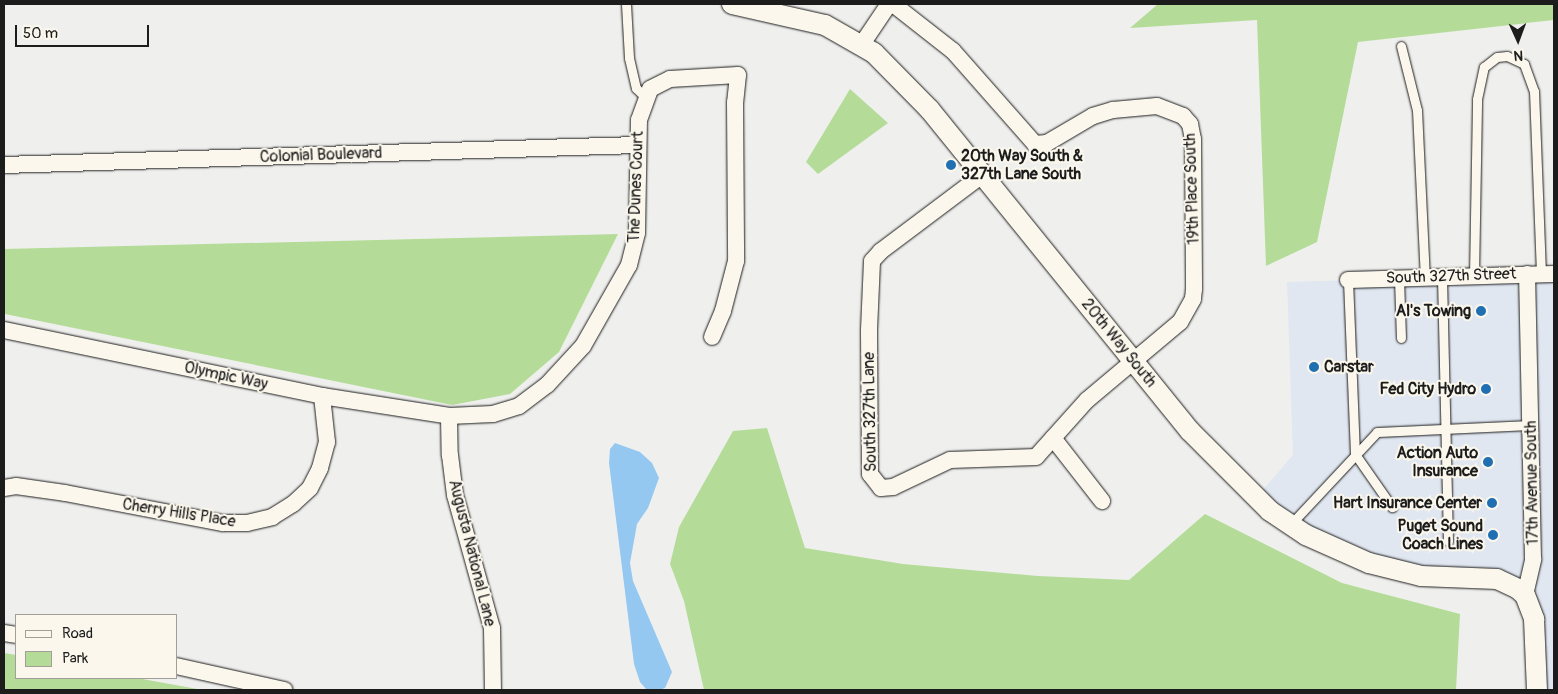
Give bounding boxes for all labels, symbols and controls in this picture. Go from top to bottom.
scale bar [18,15,151,47]
north arrow [1493,15,1543,65]
text: 50 m [23,24,58,43]
text: N [1514,47,1524,64]
street label: The Dunes Court [624,131,648,243]
street label: 19th Place South [1180,133,1204,245]
street label: Colonial Boulevard [259,143,383,167]
place label: 20th Way South & 327th Lane South [961,146,1083,184]
marker: 20th Way South & 327th Lane South [945,159,957,171]
street label: South 327th Street [1385,264,1517,288]
street label: 20th Way South [1077,295,1161,391]
place label: Al's Towing [1396,301,1471,321]
marker: Al's Towing [1475,305,1487,317]
street label: South 327th Lane [859,352,881,472]
place label: Carstar [1324,357,1374,377]
street label: Olympic Way [182,358,270,394]
marker: Carstar [1308,361,1320,373]
place label: Fed City Hydro [1379,379,1476,399]
marker: Fed City Hydro [1480,383,1492,395]
street label: 17th Avenue South [1521,420,1543,546]
place label: Action Auto Insurance [1396,443,1478,481]
marker: Action Auto Insurance [1482,456,1494,468]
street label: Augusta National Lane [444,478,500,628]
place label: Hart Insurance Center [1333,493,1482,513]
street label: Cherry Hills Place [121,495,237,531]
marker: Hart Insurance Center [1486,497,1498,509]
place label: Puget Sound Coach Lines [1397,516,1483,554]
marker: Puget Sound Coach Lines [1487,529,1499,541]
legend [15,614,178,679]
text: Road [62,624,93,643]
text: Park [62,649,88,668]

